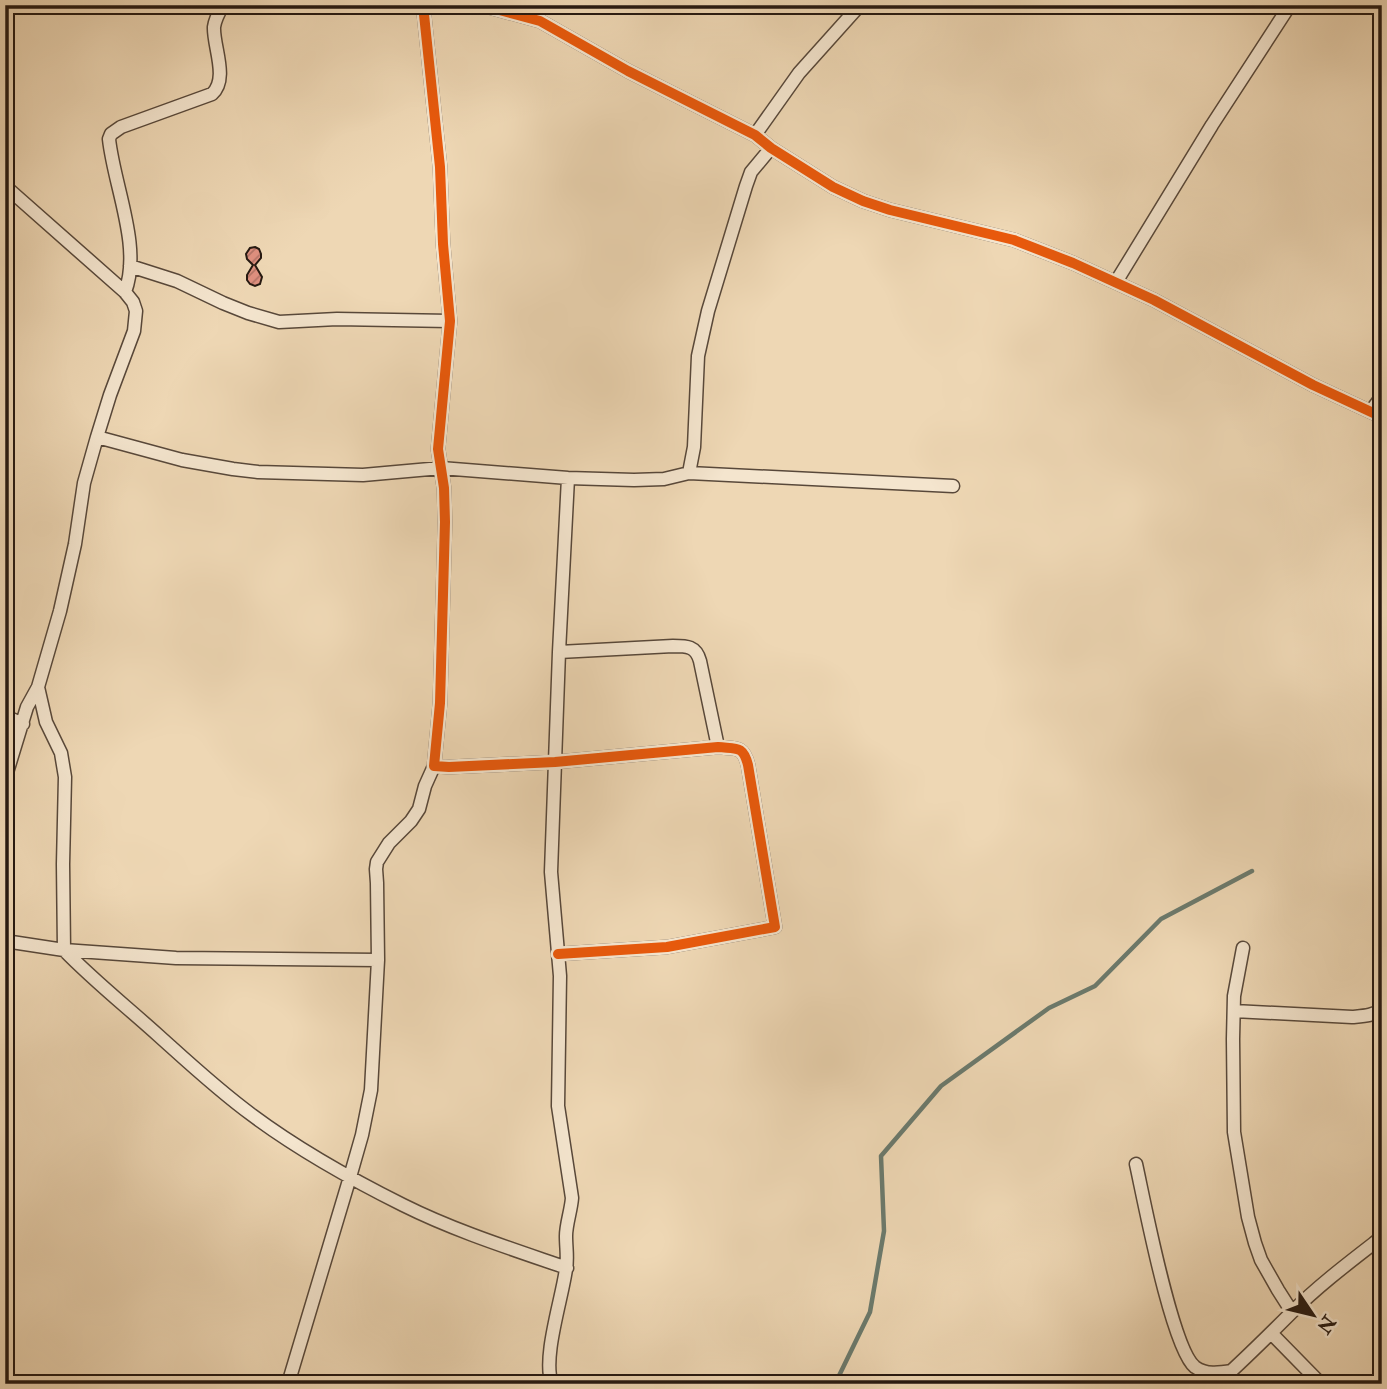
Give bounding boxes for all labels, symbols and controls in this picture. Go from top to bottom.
north arrow [1278,1280,1348,1350]
text: N [1311,1310,1341,1339]

